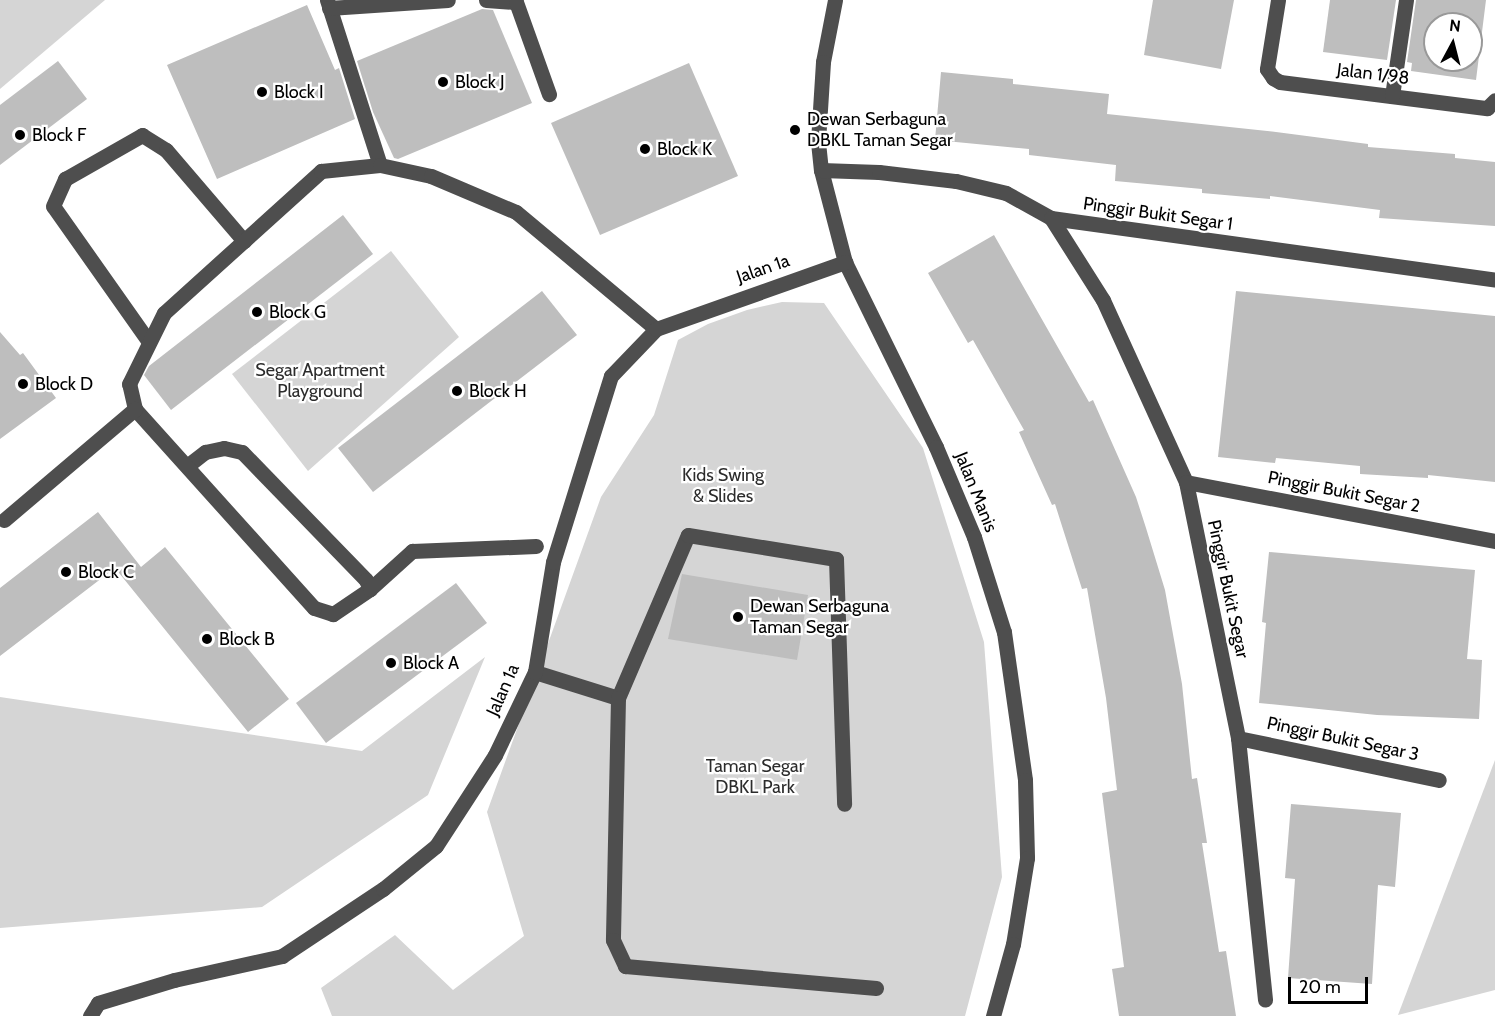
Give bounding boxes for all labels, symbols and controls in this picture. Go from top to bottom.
north arrow [1423,12,1483,72]
text: N [1448,16,1462,36]
street label: Jalan 1/98 [1336,59,1410,89]
place label: Block J [455,71,505,93]
marker: Block J [436,75,450,89]
place label: Block I [274,81,324,103]
marker: Block I [255,85,269,99]
place label: Dewan Serbaguna DBKL Taman Segar [807,109,953,152]
marker: Dewan Serbaguna DBKL Taman Segar [788,123,802,137]
place label: Block F [32,124,86,146]
marker: Block F [13,128,27,142]
place label: Block K [657,138,712,160]
marker: Block K [638,142,652,156]
street label: Pinggir Bukit Segar 1 [1082,193,1234,235]
street label: Jalan 1a [734,250,792,288]
place label: Block G [269,301,326,323]
marker: Block G [250,305,264,319]
park label: Segar Apartment Playground [255,360,385,403]
place label: Block D [35,373,93,395]
marker: Block D [16,377,30,391]
place label: Block H [469,380,527,402]
marker: Block H [450,384,464,398]
street label: Jalan Manis [950,449,1002,535]
park label: Kids Swing & Slides [682,465,764,508]
street label: Pinggir Bukit Segar 2 [1266,467,1422,517]
street label: Pinggir Bukit Segar [1203,518,1253,660]
place label: Block C [78,561,134,583]
marker: Block C [59,565,73,579]
place label: Dewan Serbaguna Taman Segar [750,596,889,638]
marker: Dewan Serbaguna Taman Segar [731,610,745,624]
place label: Block B [219,628,275,650]
marker: Block B [200,632,214,646]
place label: Block A [403,652,459,674]
marker: Block A [384,656,398,670]
street label: Jalan 1a [482,661,524,719]
street label: Pinggir Bukit Segar 3 [1265,712,1421,766]
park label: Taman Segar DBKL Park [706,756,804,798]
scale bar [1291,965,1370,1003]
text: 20 m [1299,976,1341,998]

